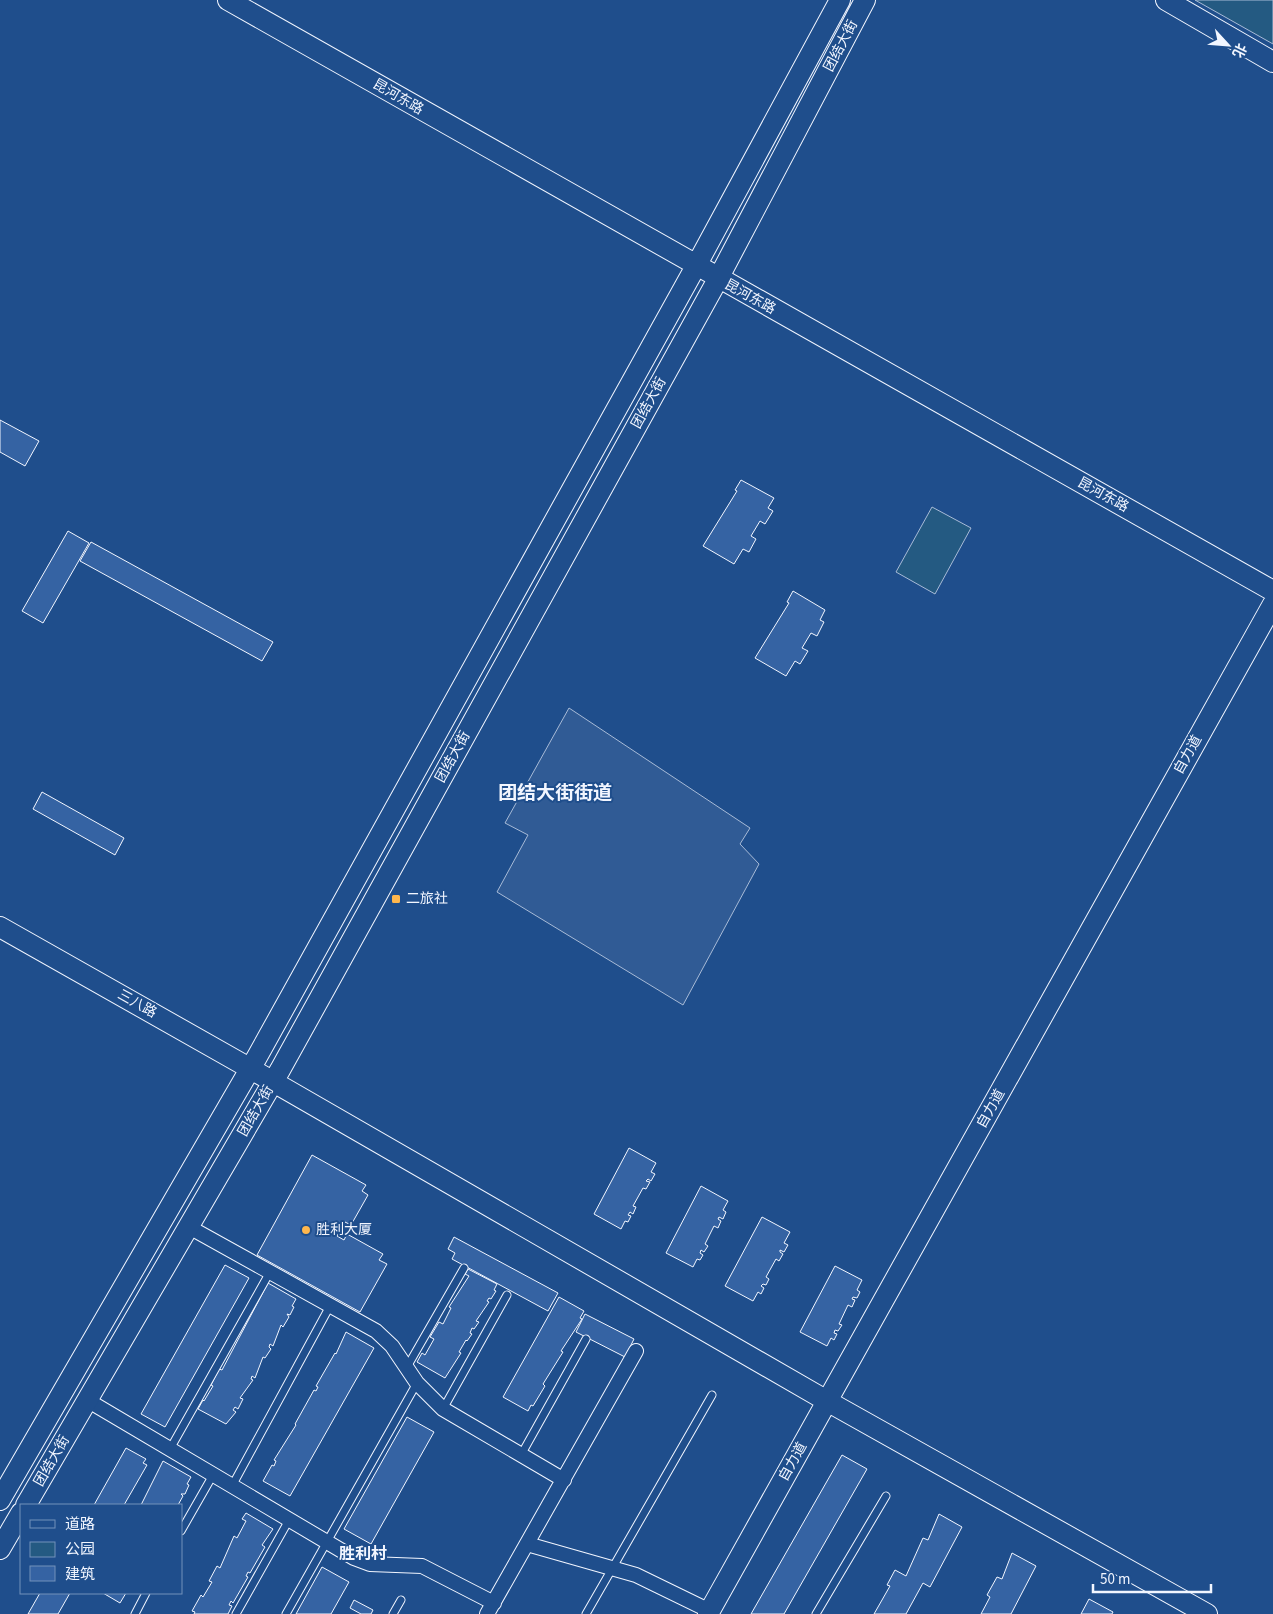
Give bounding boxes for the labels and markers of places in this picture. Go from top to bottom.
place label: 二旅社 [406,889,448,909]
marker: 二旅社 [390,893,402,905]
place label: 胜利大厦 [316,1220,372,1240]
marker: 胜利大厦 [300,1224,312,1236]

